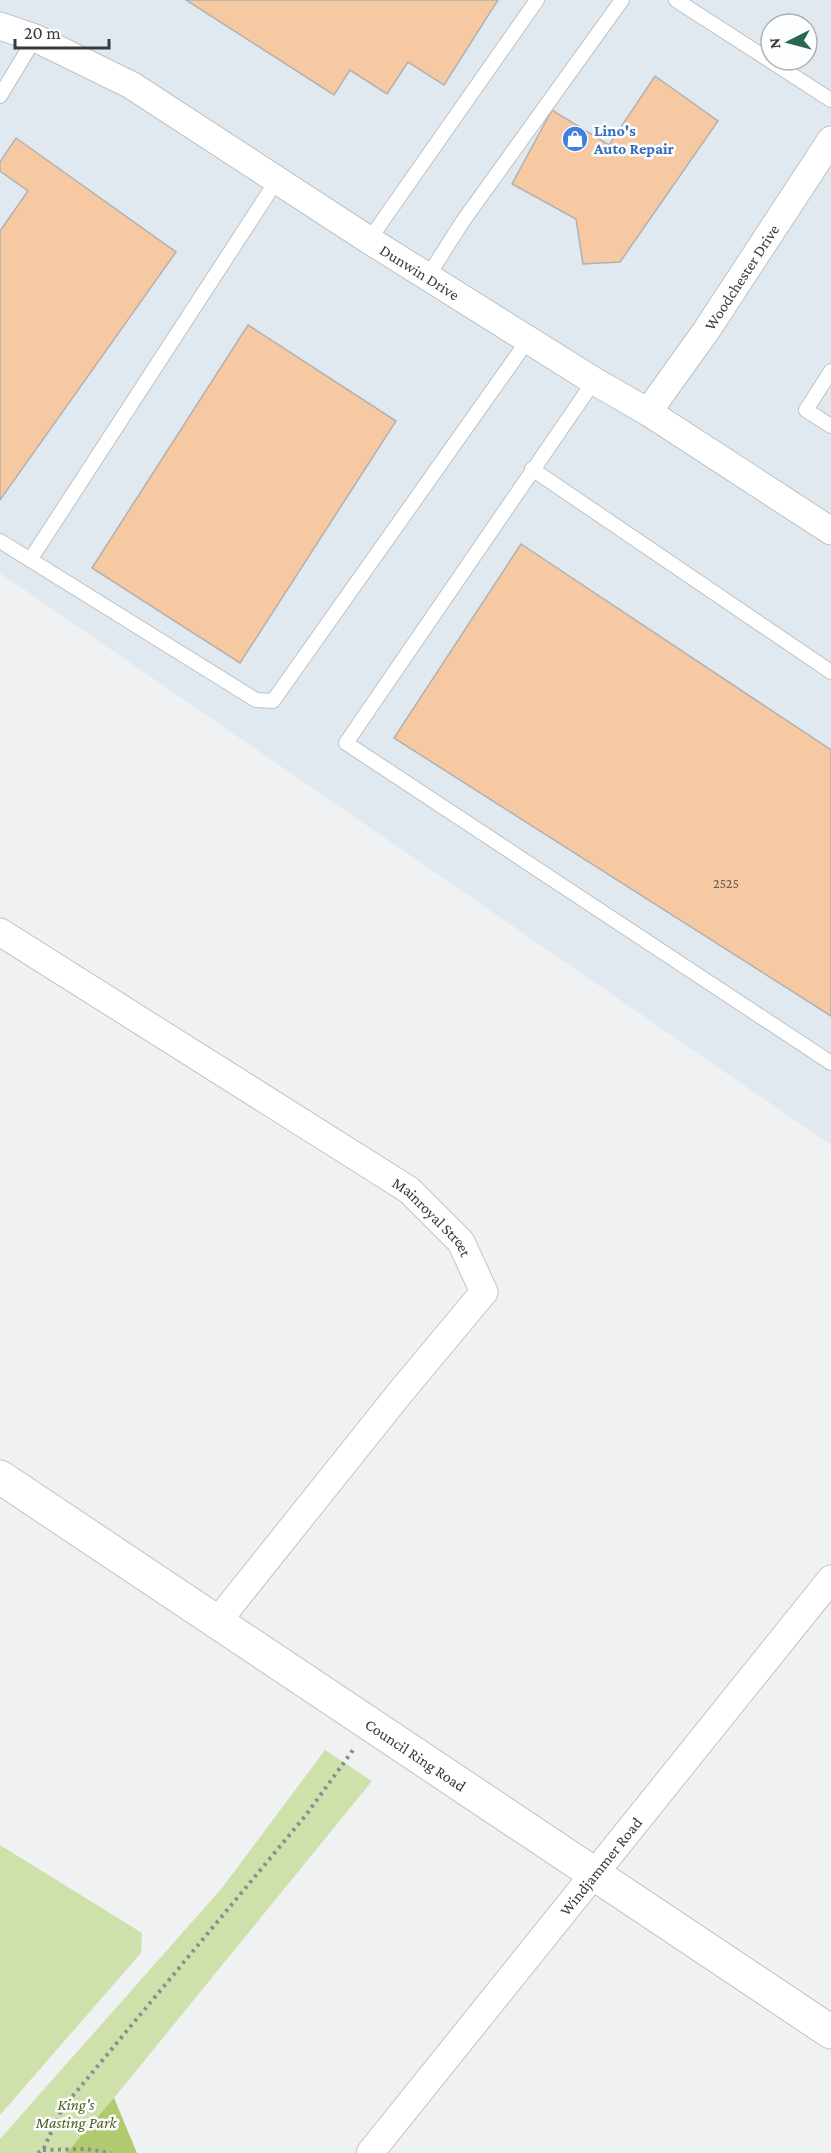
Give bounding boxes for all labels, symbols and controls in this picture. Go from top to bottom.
scale bar [15,12,110,50]
north arrow [759,12,819,72]
text: 20 m [24,23,61,43]
text: N [766,37,784,50]
place label: Lino's Auto Repair [593,122,675,157]
shop icon: Lino's Auto Repair [560,124,590,154]
street label: Woodchester Drive [701,222,782,333]
street label: Dunwin Drive [377,241,462,303]
house number: 2525 [713,875,739,891]
street label: Mainroyal Street [389,1174,475,1260]
street label: Council Ring Road [362,1715,469,1795]
street label: Windjammer Road [556,1813,646,1919]
park label: King's Masting Park [35,2096,117,2132]

